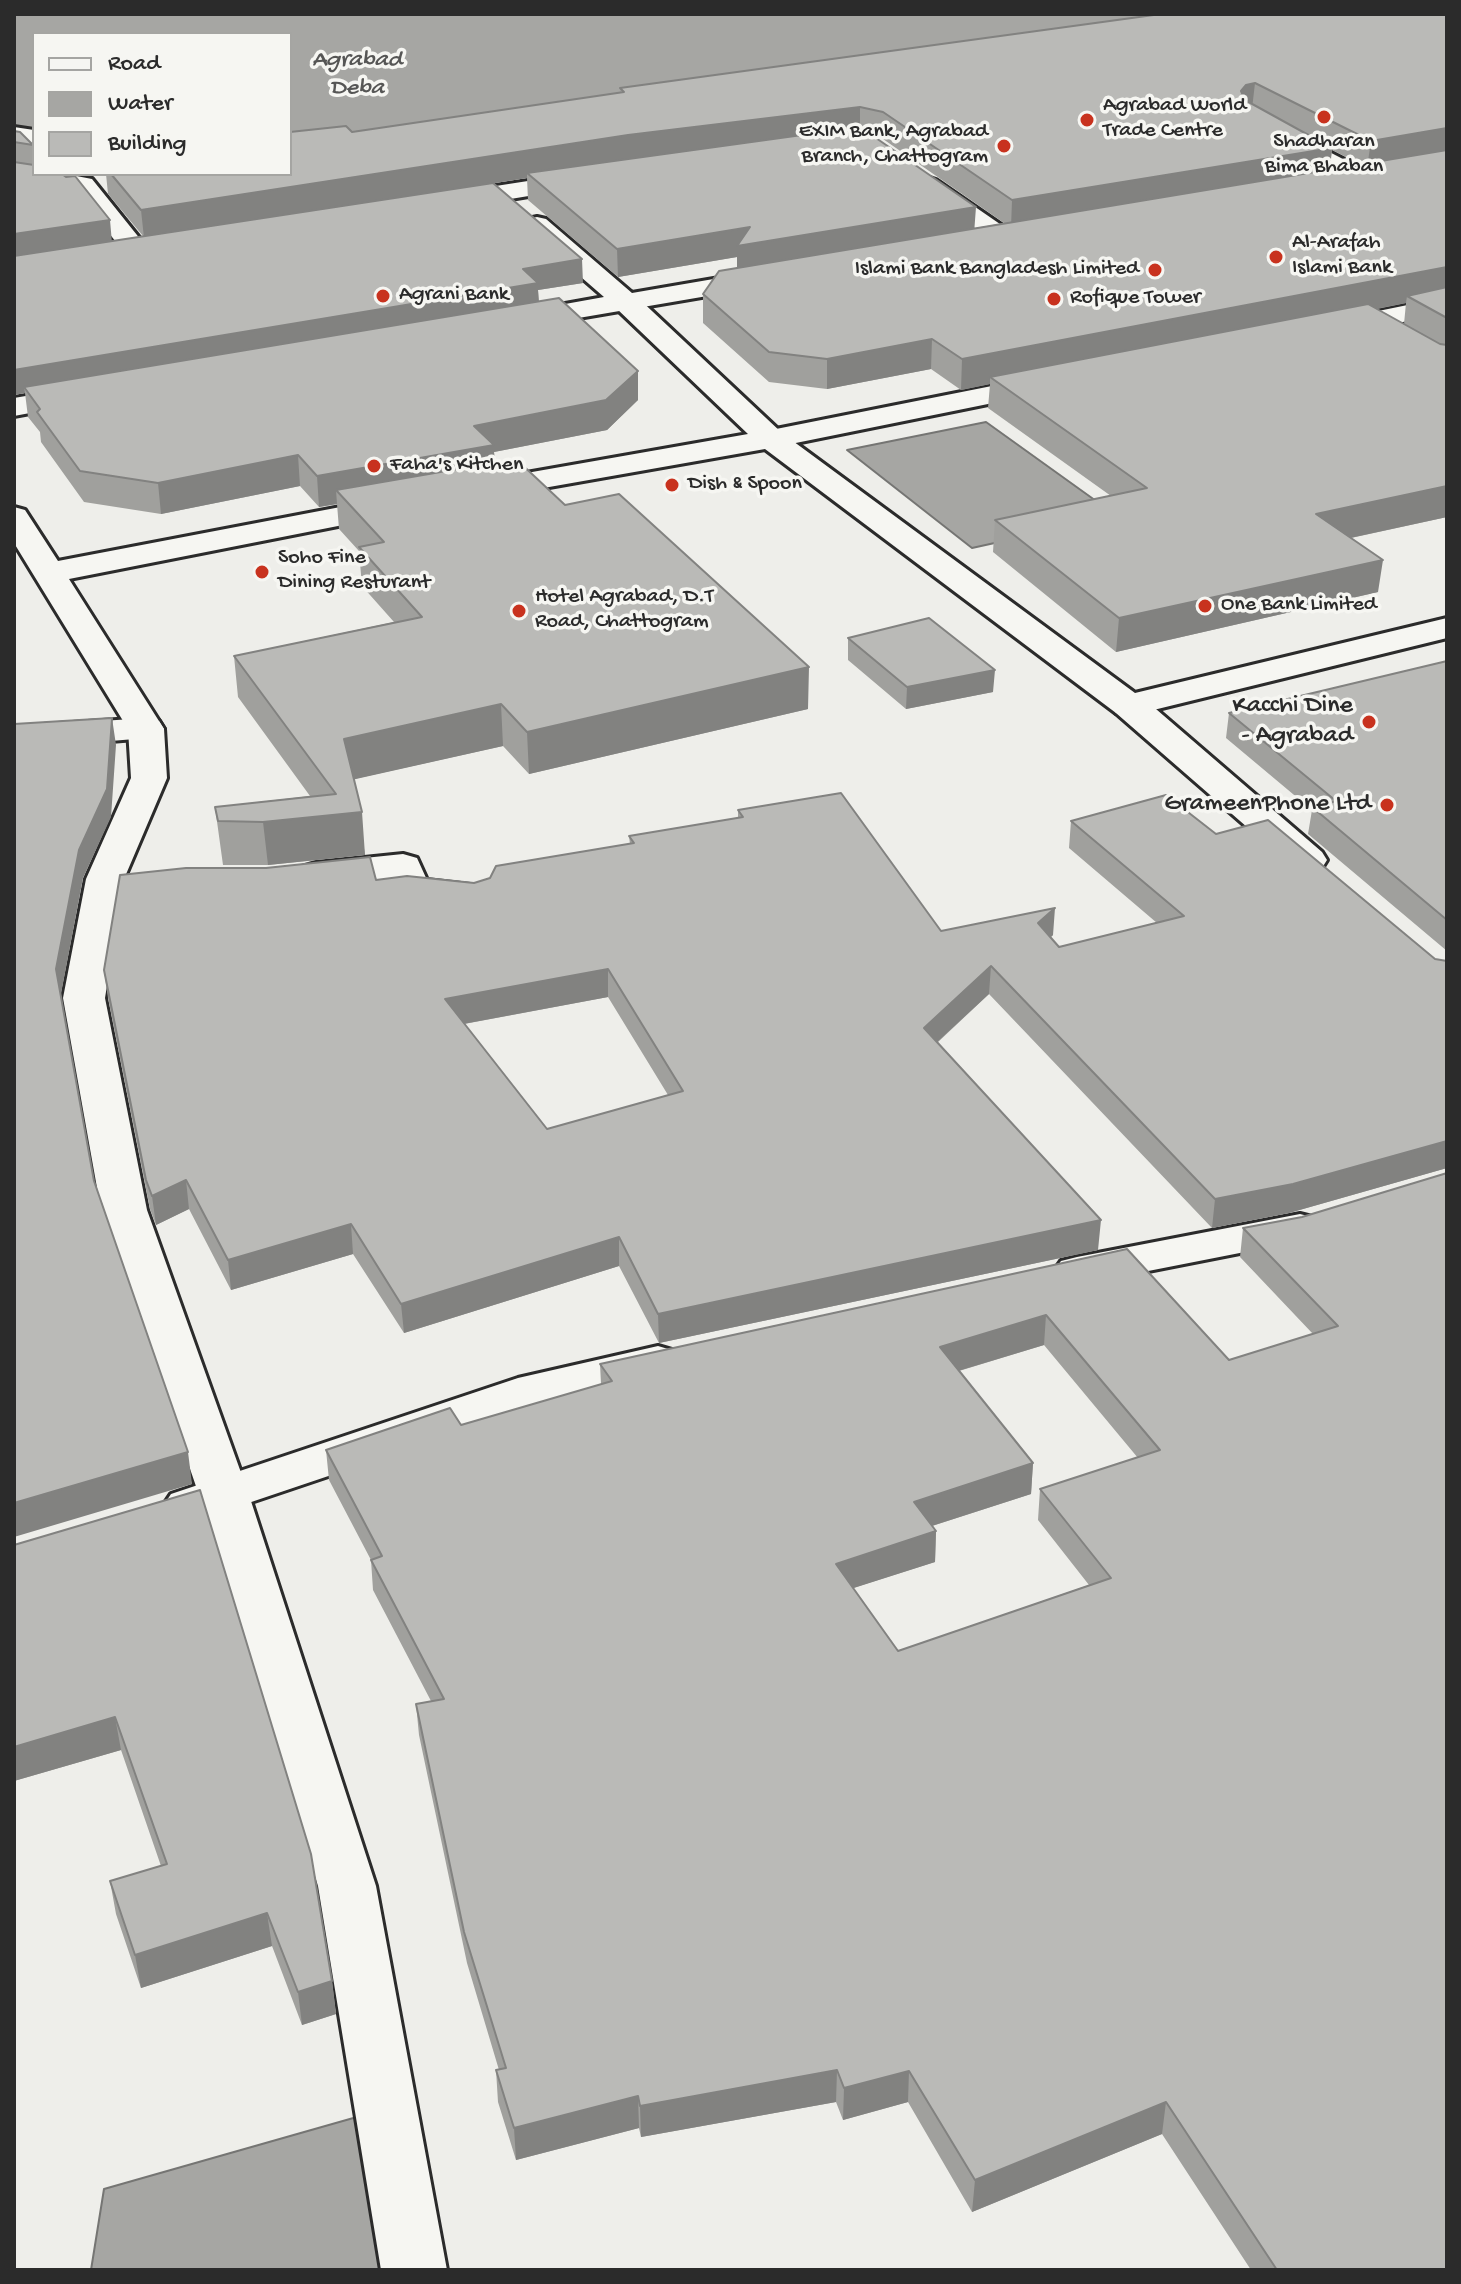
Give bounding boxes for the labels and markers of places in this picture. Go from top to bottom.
place label: Agrabad World Trade Centre [1103,94,1246,146]
marker: Shadharan Bima Bhaban [1315,108,1333,126]
marker: Agrabad World Trade Centre [1078,111,1096,129]
place label: EXIM Bank, Agrabad Branch, Chattogram [799,120,988,172]
place label: Shadharan Bima Bhaban [1265,130,1383,182]
marker: EXIM Bank, Agrabad Branch, Chattogram [995,137,1013,155]
place label: Al-Arafah Islami Bank [1292,231,1392,282]
marker: Al-Arafah Islami Bank [1267,248,1285,266]
place label: Islami Bank Bangladesh Limited [855,257,1139,283]
marker: Islami Bank Bangladesh Limited [1146,261,1164,279]
place label: Agrani Bank [399,283,509,309]
place label: Rofique Tower [1070,286,1201,312]
marker: Agrani Bank [374,287,392,305]
marker: Rofique Tower [1045,290,1063,308]
place label: Faha's Kitchen [390,453,523,479]
marker: Faha's Kitchen [365,457,383,475]
place label: Dish & Spoon [688,472,802,498]
marker: Dish & Spoon [663,476,681,494]
place label: Soho Fine Dining Resturant [278,546,430,598]
marker: Soho Fine Dining Resturant [253,563,271,581]
place label: Hotel Agrabad, D.T Road, Chattogram [535,585,713,636]
place label: One Bank Limited [1221,593,1377,619]
marker: One Bank Limited [1196,597,1214,615]
marker: Hotel Agrabad, D.T Road, Chattogram [510,602,528,620]
place label: Kacchi Dine - Agrabad [1232,691,1353,752]
marker: Kacchi Dine - Agrabad [1360,713,1378,731]
place label: GrameenPhone Ltd [1164,789,1371,821]
marker: GrameenPhone Ltd [1378,796,1396,814]

